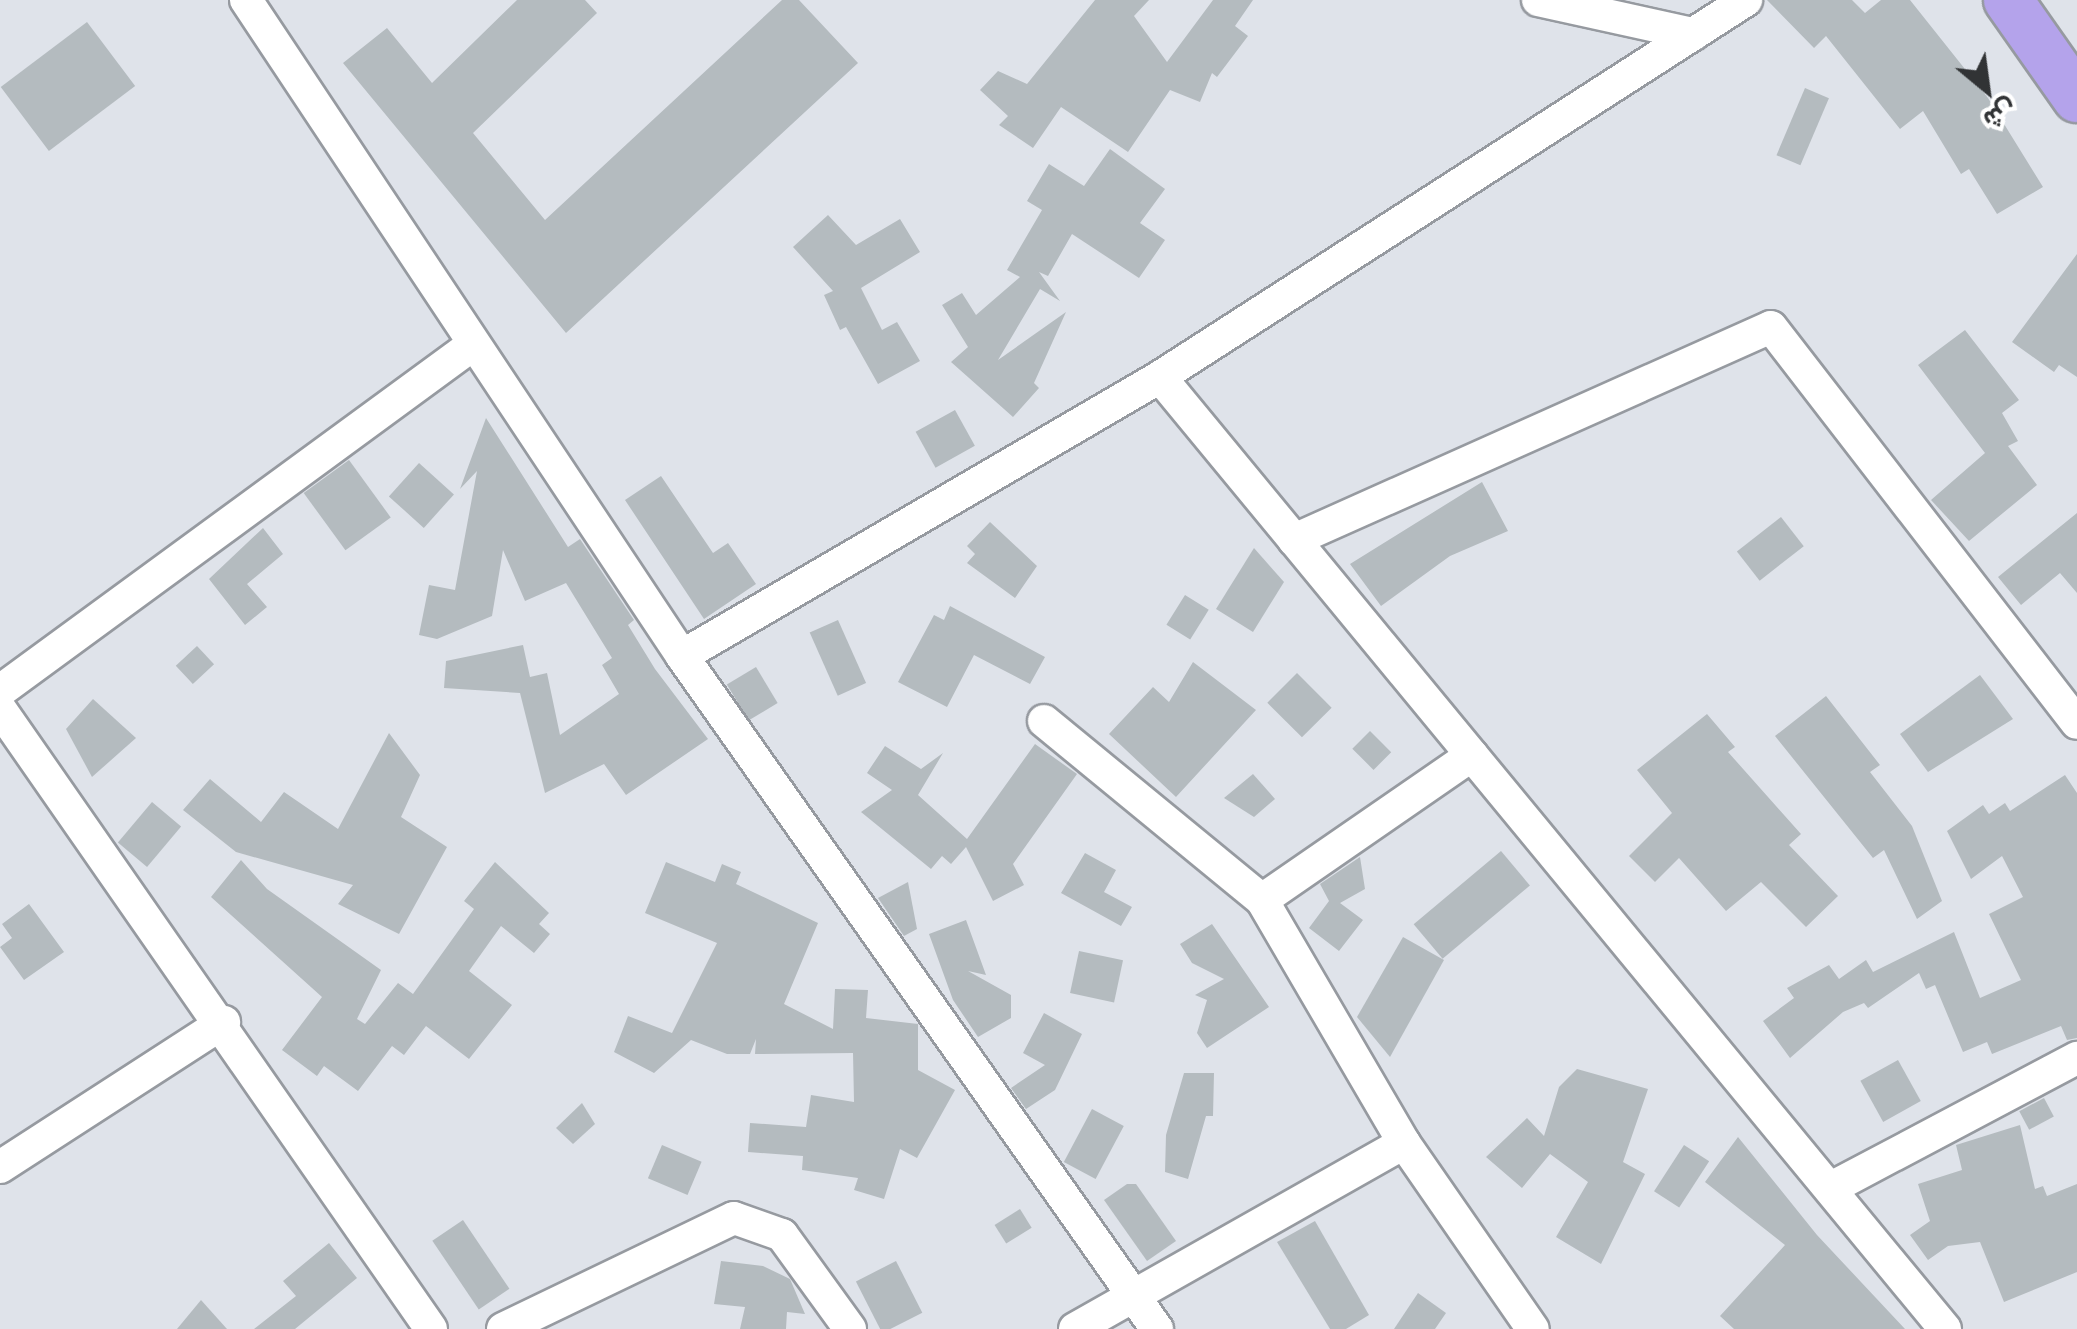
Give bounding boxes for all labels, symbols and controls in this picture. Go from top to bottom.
north arrow [1937,40,2037,140]
text: ش [1979,93,2025,139]

